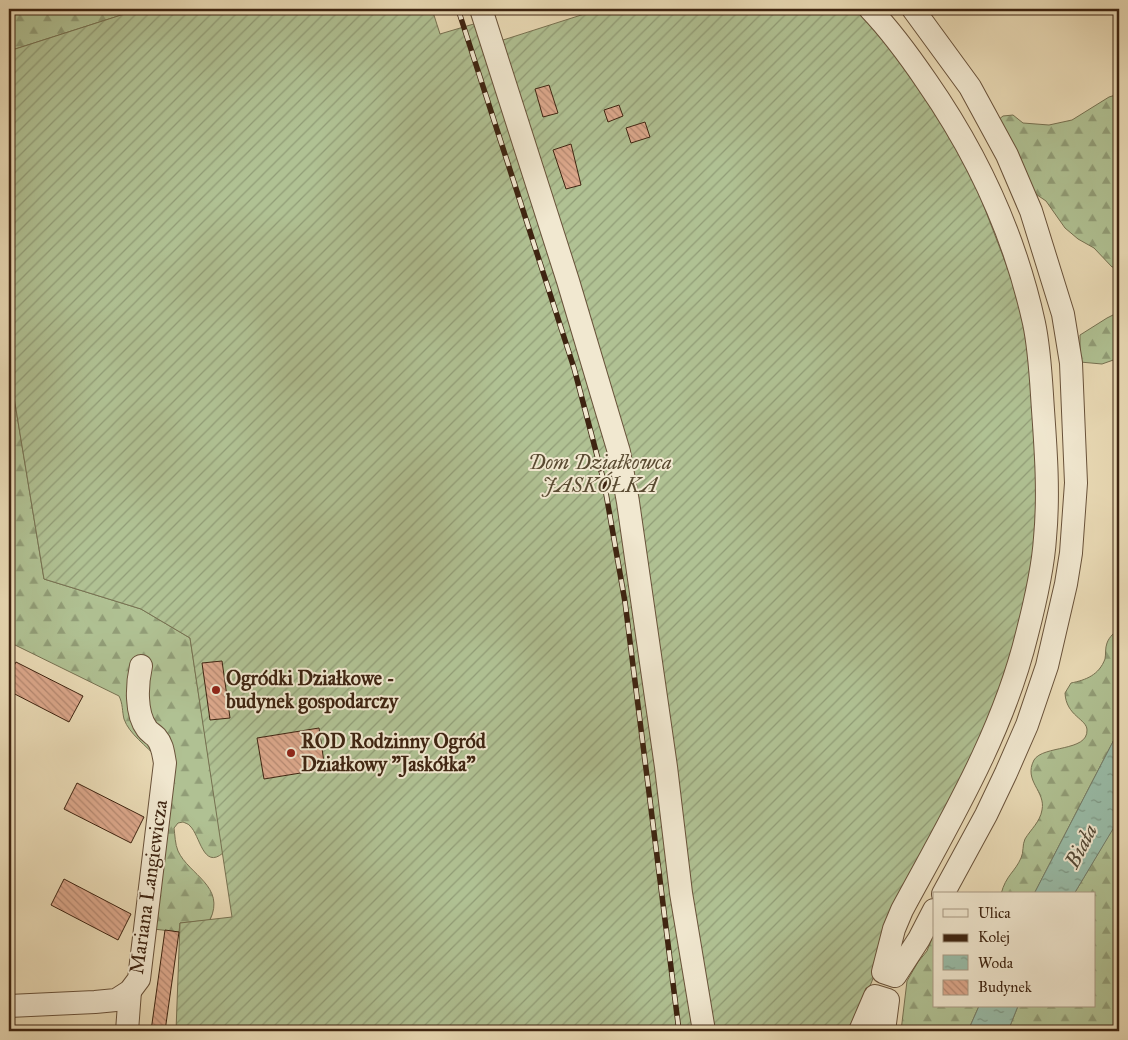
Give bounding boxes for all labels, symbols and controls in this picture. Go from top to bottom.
park label: Dom Działkowca JASKÓŁKA [528,450,672,497]
place label: Ogródki Działkowe - budynek gospodarczy [225,666,400,714]
marker: Ogródki Działkowe - budynek gospodarczy [210,684,222,696]
place label: ROD Rodzinny Ogród Działkowy "Jaskółka" [301,729,487,778]
marker: ROD Rodzinny Ogród Działkowy "Jaskółka" [285,747,297,759]
street label: Mariana Langiewicza [124,798,173,976]
water label: Biała [1059,820,1103,873]
legend [933,892,1096,1008]
text: Ulica [978,904,1011,922]
text: Kolej [978,928,1010,946]
text: Woda [978,954,1014,972]
text: Budynek [978,978,1032,996]

